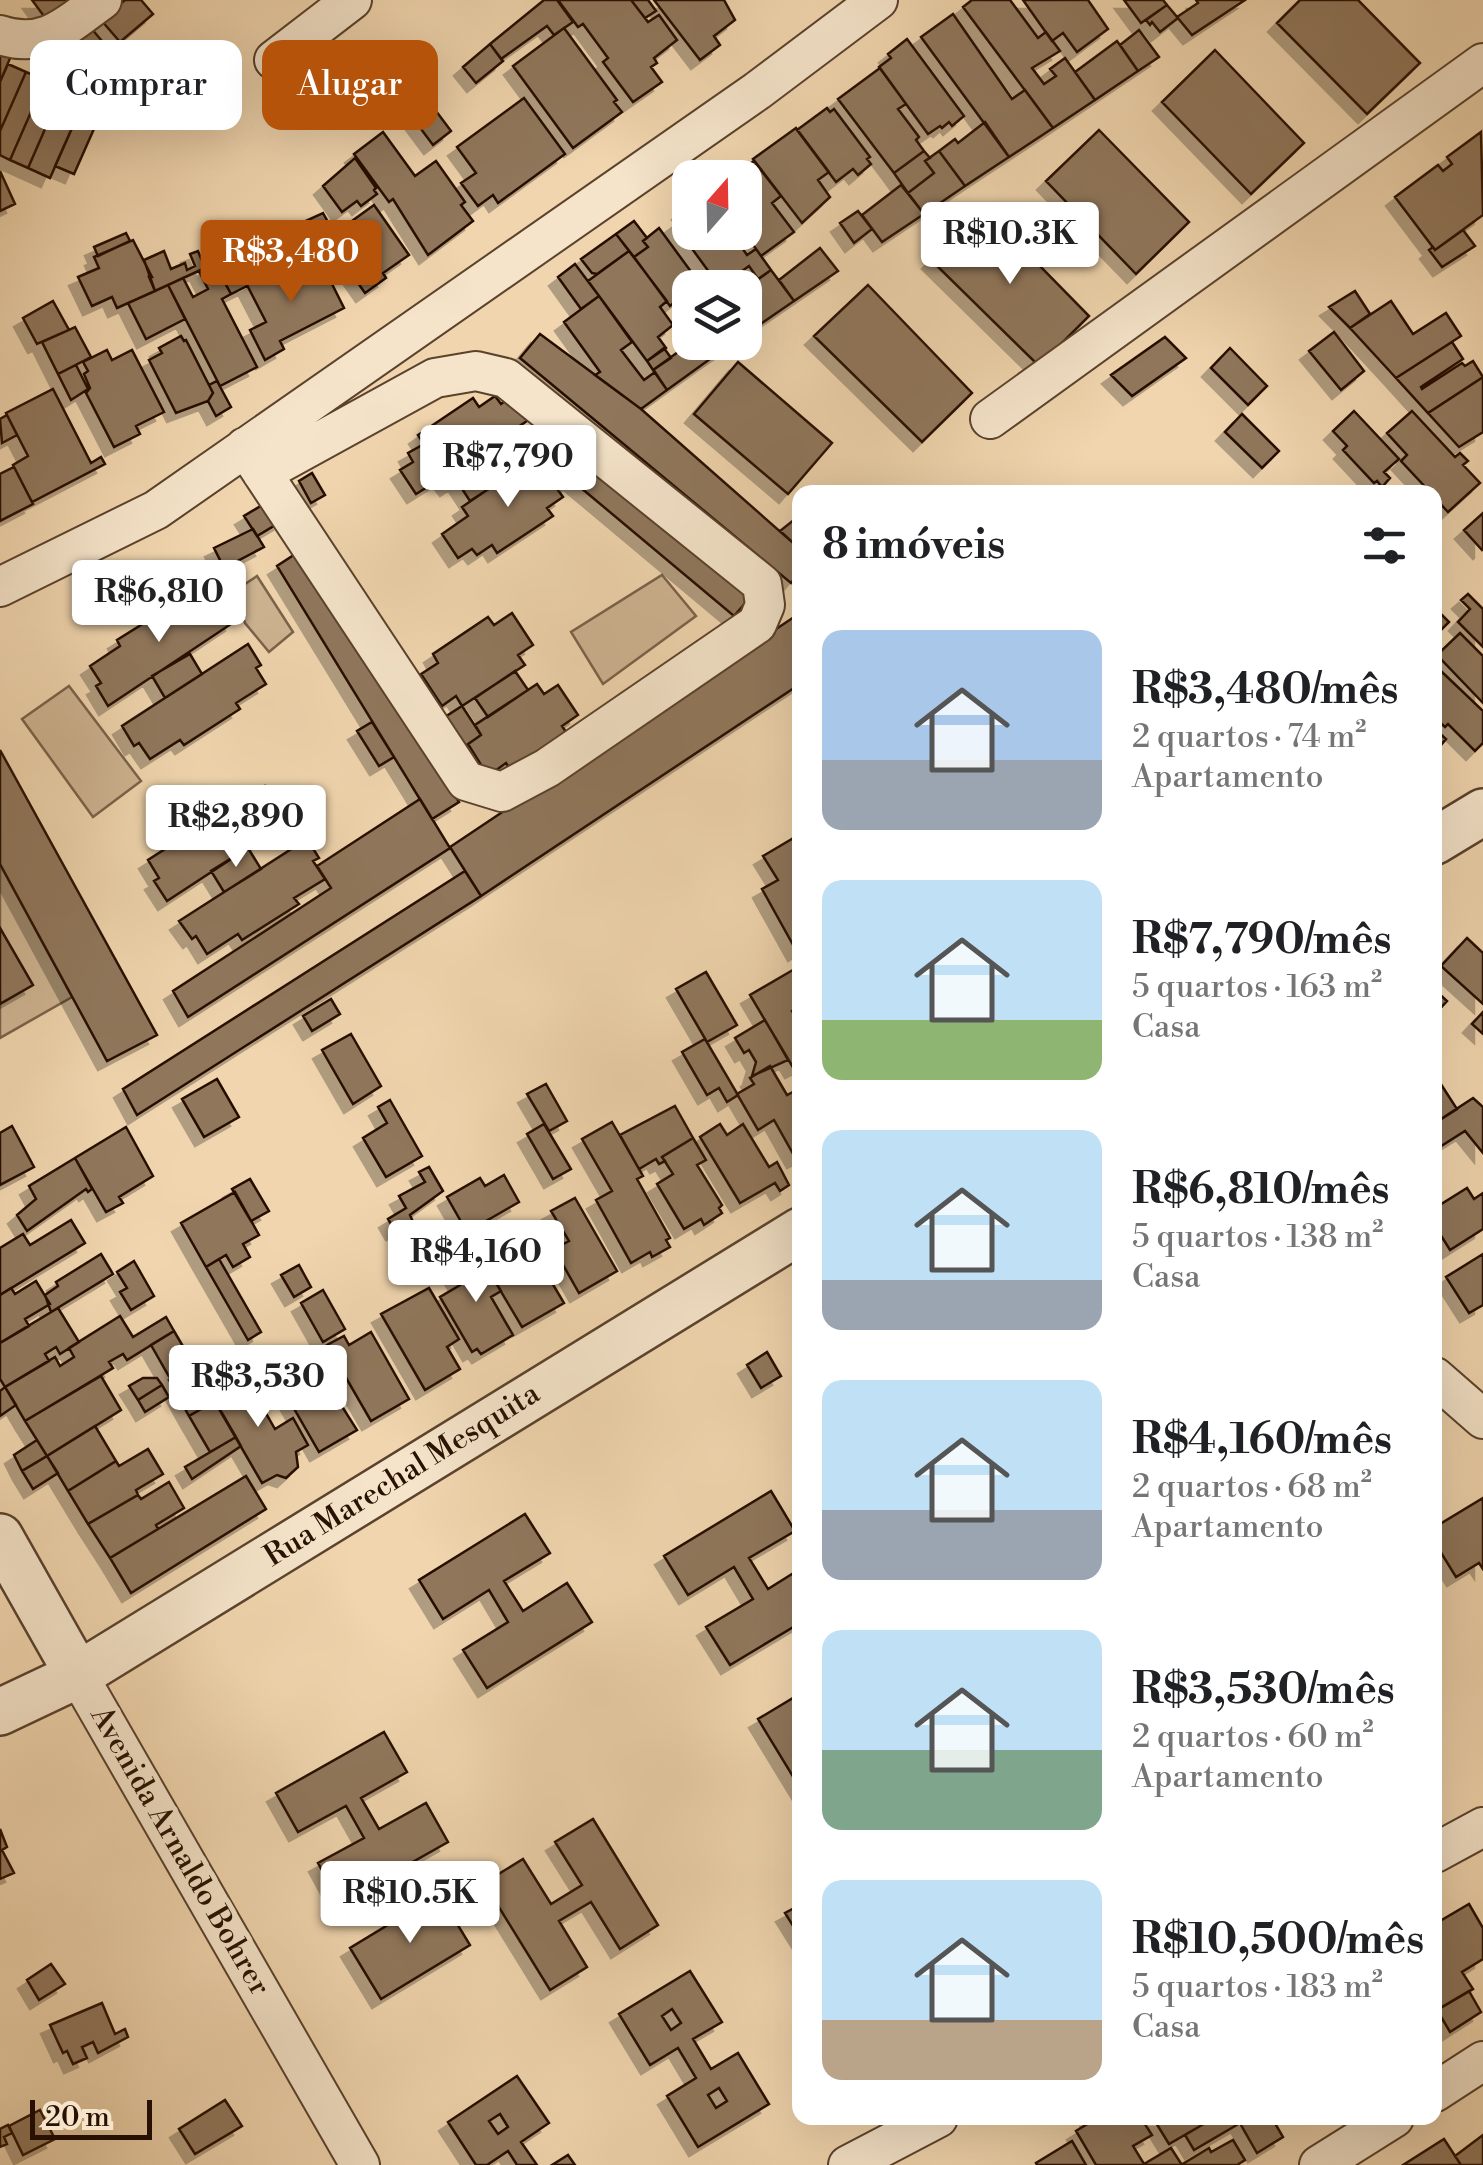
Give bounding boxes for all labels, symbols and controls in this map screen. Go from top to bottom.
chip: Comprar [30,40,242,130]
chip: Alugar [262,40,438,130]
north arrow [672,160,762,250]
map controls [672,160,762,360]
pin: R$10.3K [918,202,1102,287]
text: R$10.3K [943,214,1077,254]
pin: R$3,480 [199,220,383,305]
text: R$3,480 [223,232,359,272]
button: layers [672,270,762,360]
pin: R$7,790 [416,425,600,510]
text: R$7,790 [442,437,574,477]
icon: filters [1357,518,1412,573]
text: 8 imóveis [822,519,1005,572]
pin: R$6,810 [67,560,251,645]
text: R$6,810 [94,572,224,612]
text: R$3,480/mês [1132,664,1398,717]
icon: home [902,670,1022,790]
text: 2 quartos · 74 m² [1132,717,1366,757]
text: Apartamento [1132,757,1324,797]
pin: R$2,890 [144,785,328,870]
text: R$2,890 [168,797,304,837]
text: R$7,790/mês [1132,914,1392,967]
icon: home [902,920,1022,1040]
text: 5 quartos · 163 m² [1132,967,1382,1007]
text: Casa [1132,1007,1200,1047]
text: R$6,810/mês [1132,1164,1390,1217]
icon: home [902,1170,1022,1290]
text: 5 quartos · 138 m² [1132,1217,1384,1257]
pin: R$4,160 [384,1220,568,1305]
text: R$4,160 [410,1232,542,1272]
text: Casa [1132,1257,1200,1297]
pin: R$3,530 [166,1345,350,1430]
text: R$3,530 [191,1357,325,1397]
street label: Rua Marechal Mesquita [257,1374,548,1575]
text: R$4,160/mês [1132,1414,1392,1467]
icon: home [902,1420,1022,1540]
text: 2 quartos · 68 m² [1132,1467,1372,1507]
text: Apartamento [1132,1507,1324,1547]
text: R$3,530/mês [1132,1664,1395,1717]
icon: home [902,1670,1022,1790]
street label: Avenida Arnaldo Bohrer [81,1699,278,2002]
text: 2 quartos · 60 m² [1132,1717,1374,1757]
text: Apartamento [1132,1757,1324,1797]
pin: R$10.5K [318,1861,502,1946]
text: R$10.5K [343,1873,477,1913]
text: R$10,500/mês [1132,1914,1424,1967]
icon: home [902,1920,1022,2040]
text: 5 quartos · 183 m² [1132,1967,1383,2007]
text: Casa [1132,2007,1200,2047]
scale bar [30,2095,152,2140]
text: 20 m [45,2100,110,2135]

